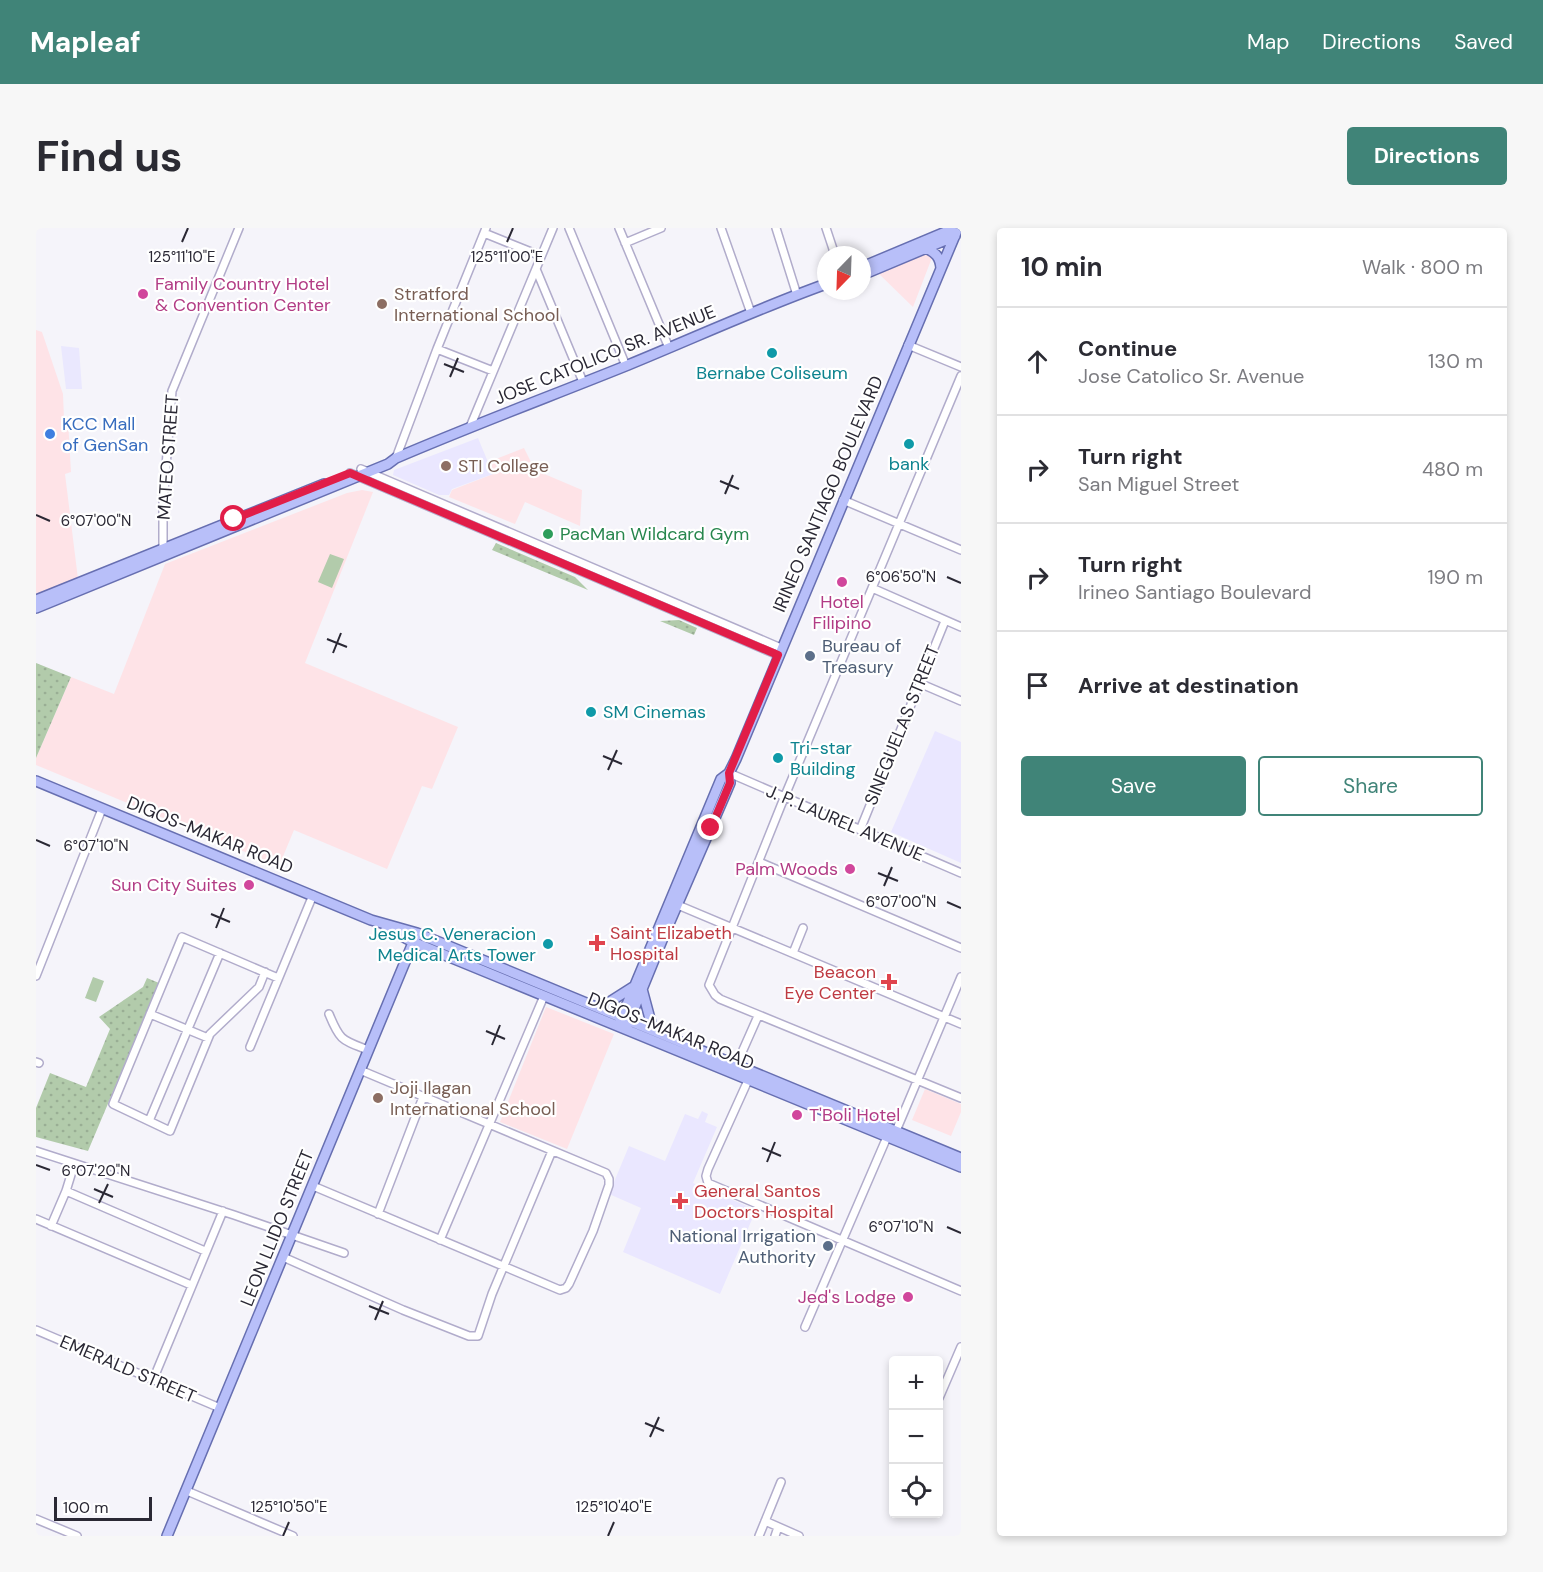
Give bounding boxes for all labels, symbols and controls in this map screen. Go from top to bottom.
text: Mapleaf [30,24,141,61]
text: Map [1247,28,1289,56]
text: Directions [1322,28,1421,56]
text: Saved [1454,28,1513,56]
button: Directions [1347,127,1507,185]
text: Find us [36,129,182,184]
north arrow [817,246,871,300]
text: 125°11'10"E [148,247,216,267]
text: 125°11'00"E [471,247,543,267]
text: 10 min [1021,250,1103,284]
text: Walk · 800 m [1362,254,1483,280]
place label: Family Country Hotel & Convention Center [155,272,331,317]
place label: Stratford International School [394,282,560,327]
marker: Family Country Hotel & Convention Center [136,287,150,301]
marker: Stratford International School [375,297,389,311]
street label: JOSE CATOLICO SR. AVENUE [491,300,719,410]
text: Continue [1078,334,1177,363]
icon: ahead [1021,345,1054,378]
marker: Bernabe Coliseum [765,346,779,360]
text: 130 m [1428,348,1483,374]
place label: Bernabe Coliseum [696,361,848,385]
text: Jose Catolico Sr. Avenue [1078,363,1304,389]
street label: IRINEO SANTIAGO BOULEVARD [767,372,889,616]
street label: MATEO STREET [152,393,184,521]
place label: KCC Mall of GenSan [62,412,148,457]
marker: KCC Mall of GenSan [43,427,57,441]
marker: bank [902,437,916,451]
text: Turn right [1078,442,1183,471]
place label: bank [889,452,929,476]
icon: right [1021,453,1054,486]
place label: STI College [458,454,549,478]
text: 480 m [1422,456,1483,482]
marker: STI College [439,459,453,473]
text: San Miguel Street [1078,471,1239,497]
route start [220,505,246,531]
text: 6°07'00"N [61,511,131,531]
place label: PacMan Wildcard Gym [560,522,749,546]
marker: PacMan Wildcard Gym [541,527,555,541]
text: Turn right [1078,550,1183,579]
icon: right [1021,561,1054,594]
text: 190 m [1427,564,1483,590]
text: 6°06'50"N [866,567,936,587]
marker: Hotel Filipino [835,575,849,589]
text: Irineo Santiago Boulevard [1078,579,1312,605]
place label: Hotel Filipino [813,590,871,635]
place label: Bureau of Treasury [822,634,901,679]
street label: SINEGUELAS STREET [859,641,945,809]
marker: Bureau of Treasury [803,649,817,663]
icon: arrive [1021,669,1054,702]
text: Arrive at destination [1078,671,1299,700]
place label: SM Cinemas [603,700,706,724]
marker: SM Cinemas [584,705,598,719]
place label: Tri-star Building [790,736,855,781]
marker: Tri-star Building [771,751,785,765]
button: Save [1021,756,1246,816]
button: Share [1258,756,1483,816]
street label: J. P. LAUREL AVENUE [762,779,928,867]
street label: DIGOS-MAKAR ROAD [123,791,297,879]
route end [697,814,723,840]
text: 6°07'10"N [63,836,129,856]
place label: Palm Woods [735,857,838,881]
marker: Palm Woods [843,862,857,876]
place label: Sun City Suites [111,873,237,897]
marker: Sun City Suites [242,878,256,892]
text: 6°07'00"N [866,892,936,912]
place label: Saint Elizabeth Hospital [610,921,732,966]
place label: Jesus C. Veneracion Medical Arts Tower [369,922,536,967]
marker: Saint Elizabeth Hospital [588,934,606,952]
marker: Jesus C. Veneracion Medical Arts Tower [541,937,555,951]
place label: Beacon Eye Center [785,960,876,1005]
marker: Beacon Eye Center [880,973,898,991]
street label: DIGOS-MAKAR ROAD [584,987,758,1075]
place label: Joji Ilagan International School [390,1076,556,1121]
marker: Joji Ilagan International School [371,1091,385,1105]
place label: T'Boli Hotel [809,1103,900,1127]
marker: T'Boli Hotel [790,1108,804,1122]
street label: LEON LLIDO STREET [235,1146,319,1310]
text: 6°07'20"N [62,1161,130,1181]
place label: General Santos Doctors Hospital [694,1179,833,1224]
marker: General Santos Doctors Hospital [671,1192,689,1210]
text: 6°07'10"N [868,1217,934,1237]
place label: National Irrigation Authority [669,1224,816,1269]
marker: National Irrigation Authority [821,1239,835,1253]
place label: Jed's Lodge [798,1285,896,1309]
marker: Jed's Lodge [901,1290,915,1304]
street label: EMERALD STREET [56,1329,200,1409]
map controls [889,1356,943,1518]
button: + [889,1356,943,1410]
button: − [889,1410,943,1464]
button: locate [889,1464,943,1518]
scale bar [54,1494,152,1522]
text: 100 m [63,1497,108,1518]
text: 125°10'50"E [251,1497,327,1517]
text: 125°10'40"E [576,1497,652,1517]

